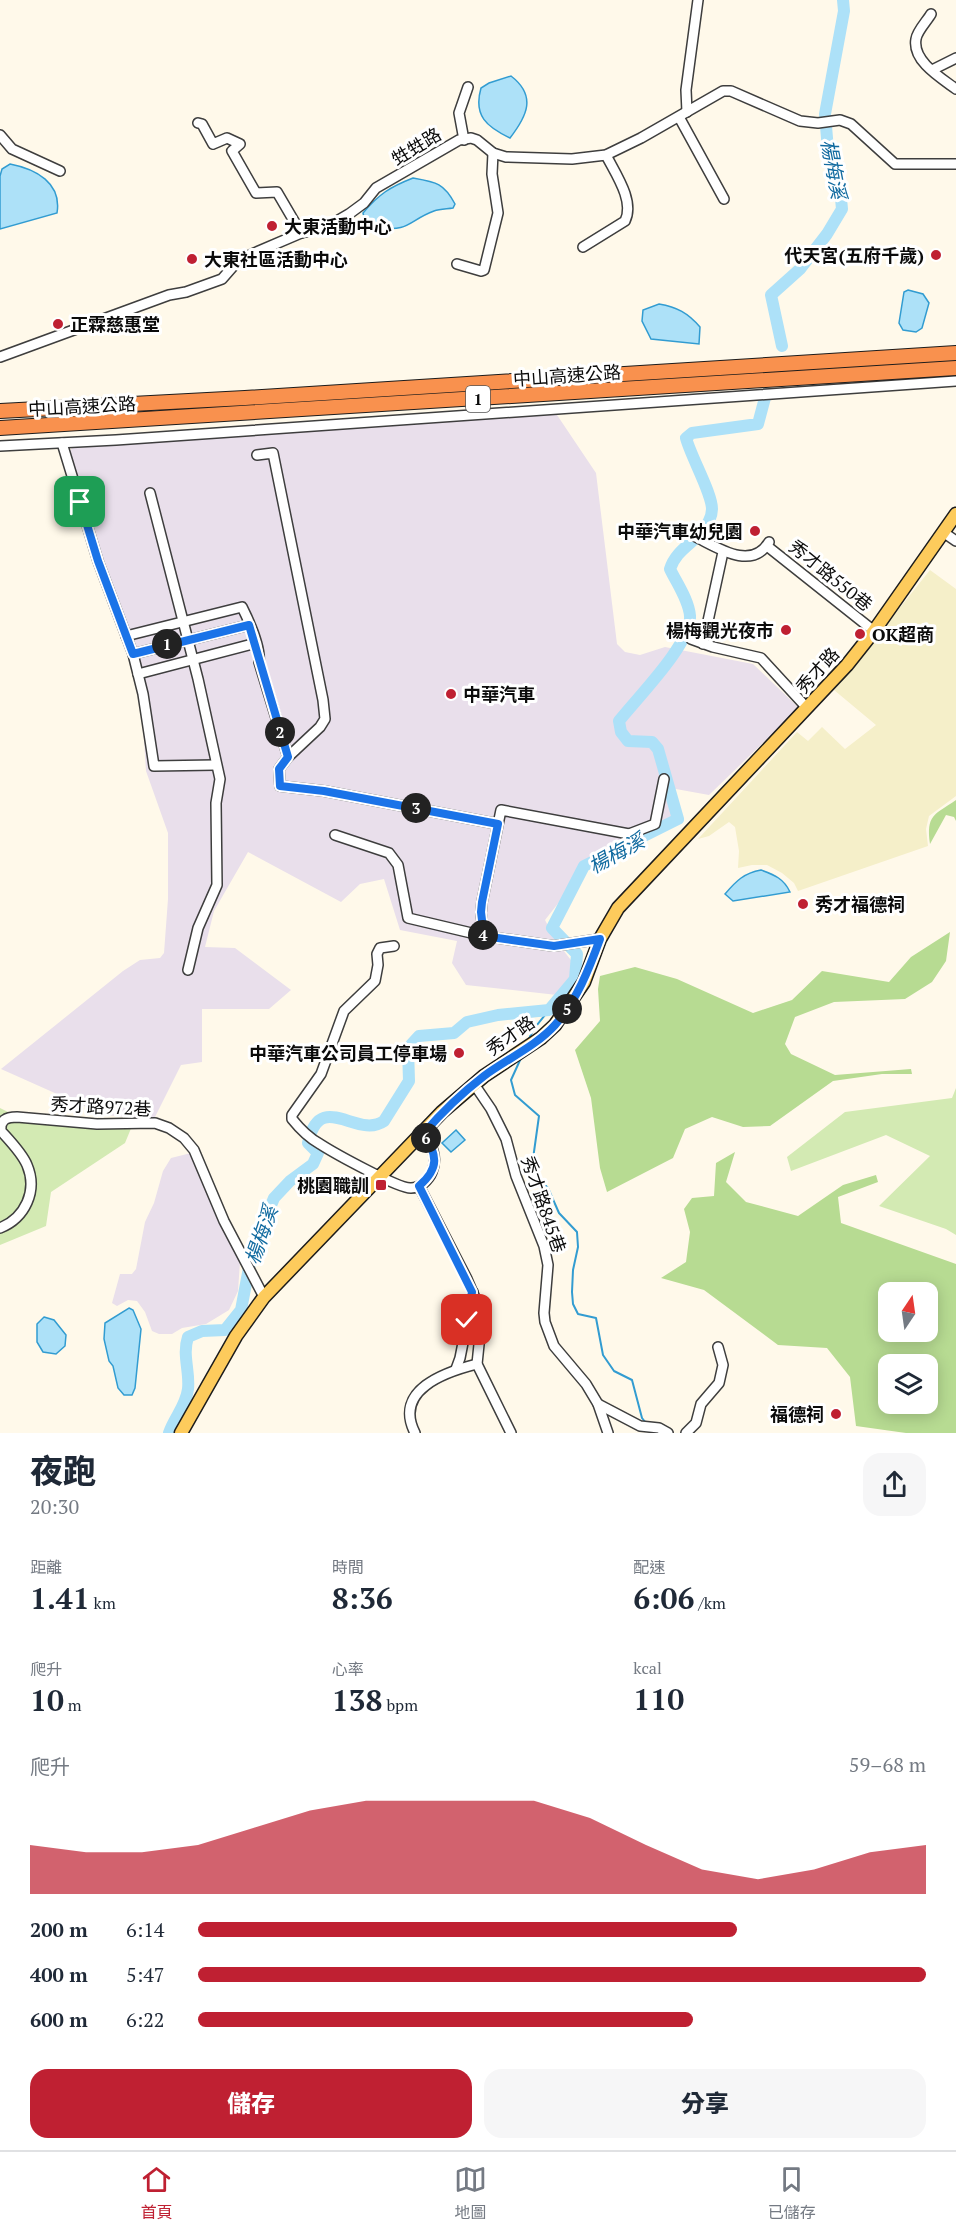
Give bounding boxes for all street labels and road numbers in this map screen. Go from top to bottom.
street label: 甡甡路 [387,122,445,170]
street label: 中山高速公路 [512,359,622,391]
road number: 1 [466,386,490,412]
street label: 中山高速公路 [27,391,137,421]
street label: 秀才路550巷 [784,534,878,616]
street label: 秀才路 [790,642,844,698]
street label: 秀才路 [481,1010,539,1060]
street label: 秀才路972巷 [50,1091,152,1121]
street label: 秀才路845巷 [516,1152,572,1256]

